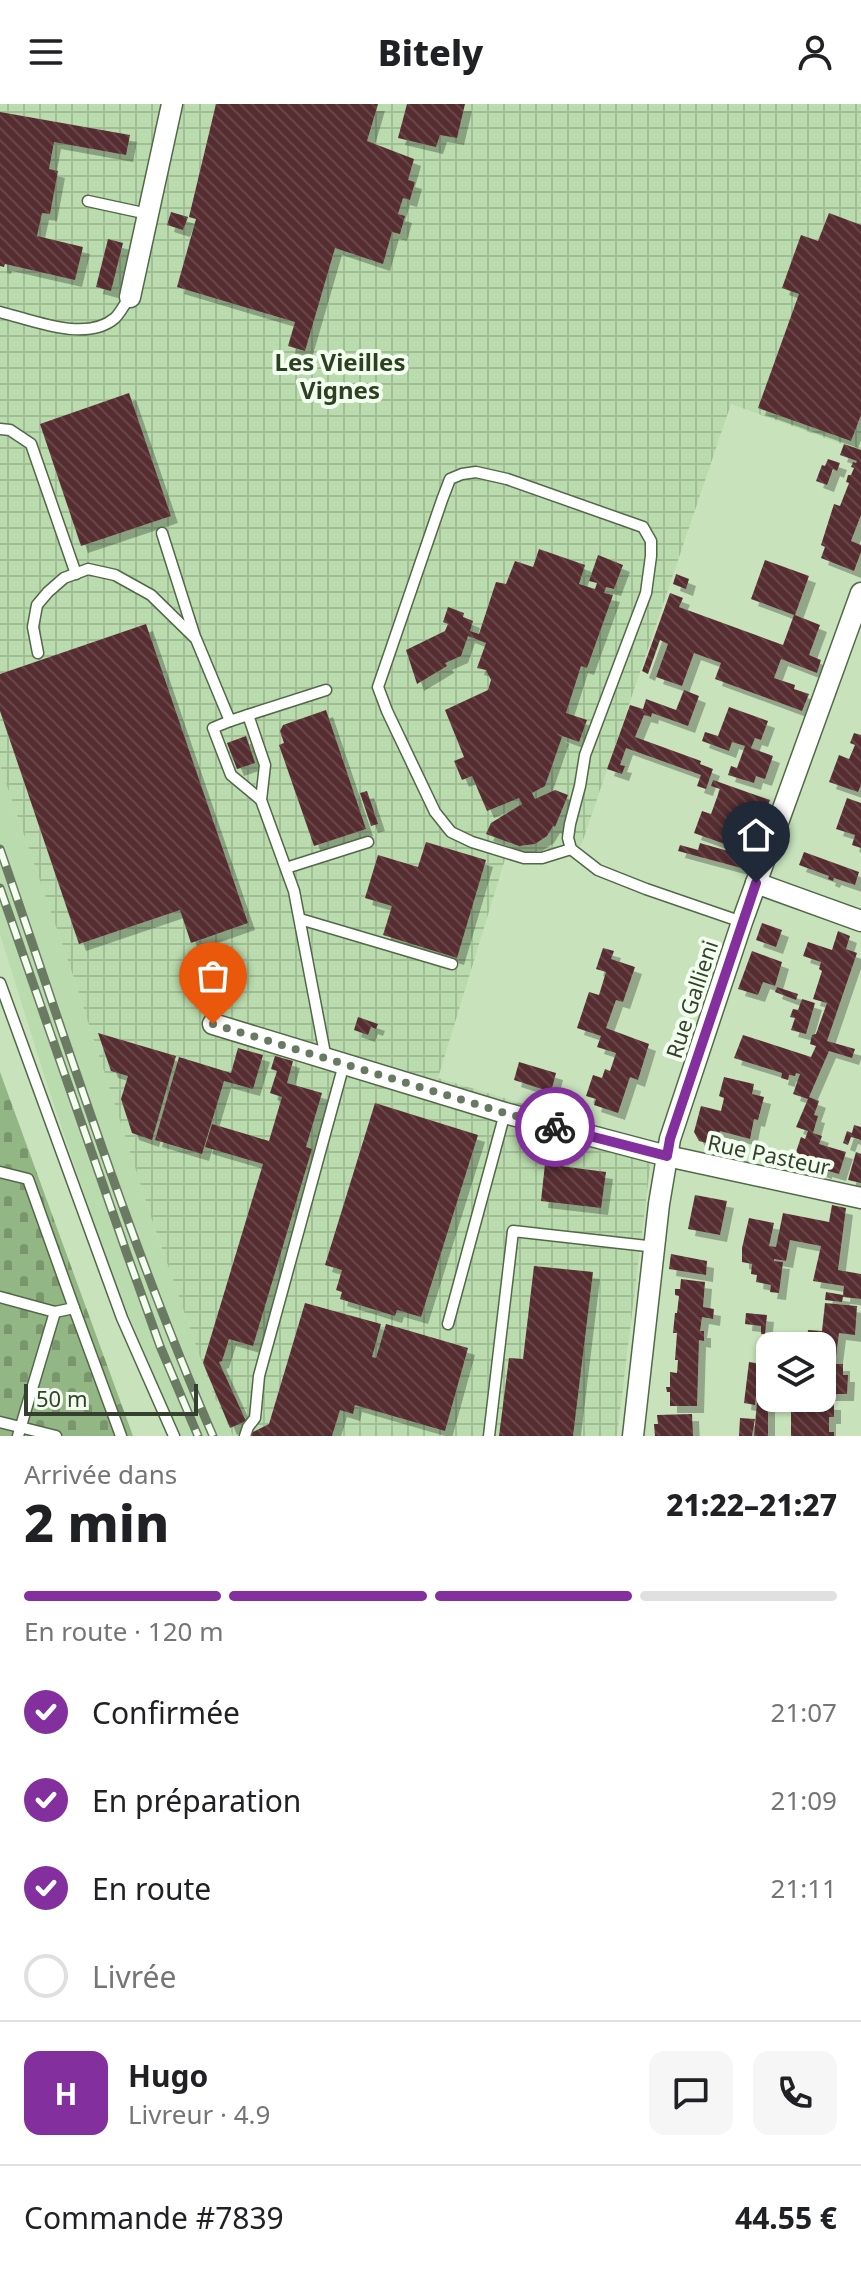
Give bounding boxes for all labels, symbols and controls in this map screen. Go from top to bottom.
text: Bitely [378,28,483,77]
icon: menu [24,30,68,74]
icon: person [793,30,837,74]
district label: Les Vieilles Vignes [275,345,406,406]
pin [722,801,790,883]
icon: home [734,813,778,857]
street label: Rue Gallieni [658,936,724,1062]
pin [179,942,247,1024]
icon: bag [191,954,235,998]
courier [515,1087,595,1167]
icon: bike [533,1105,577,1149]
street label: Rue Pasteur [705,1126,833,1182]
map controls [756,1332,836,1412]
button: layers [756,1332,836,1412]
scale bar [24,1380,198,1416]
text: 50 m [36,1383,87,1413]
text: Arrivée dans [24,1456,177,1492]
text: 21:22–21:27 [666,1484,837,1525]
text: 2 min [24,1486,169,1557]
text: En route · 120 m [24,1613,224,1649]
icon: check [24,1690,68,1734]
text: Confirmée [92,1692,240,1733]
text: 21:07 [771,1694,837,1730]
icon: check [24,1778,68,1822]
text: En préparation [92,1780,301,1821]
text: 21:09 [771,1782,837,1818]
icon: check [24,1866,68,1910]
text: En route [92,1868,211,1909]
text: 21:11 [771,1870,837,1906]
text: Livrée [92,1956,176,1997]
button: chat [649,2051,733,2135]
button: phone [753,2051,837,2135]
text: Hugo [128,2055,208,2096]
text: H [55,2073,77,2114]
text: Livreur · 4.9 [128,2096,270,2132]
text: Commande #7839 [24,2197,284,2238]
text: 44.55 € [735,2197,837,2238]

